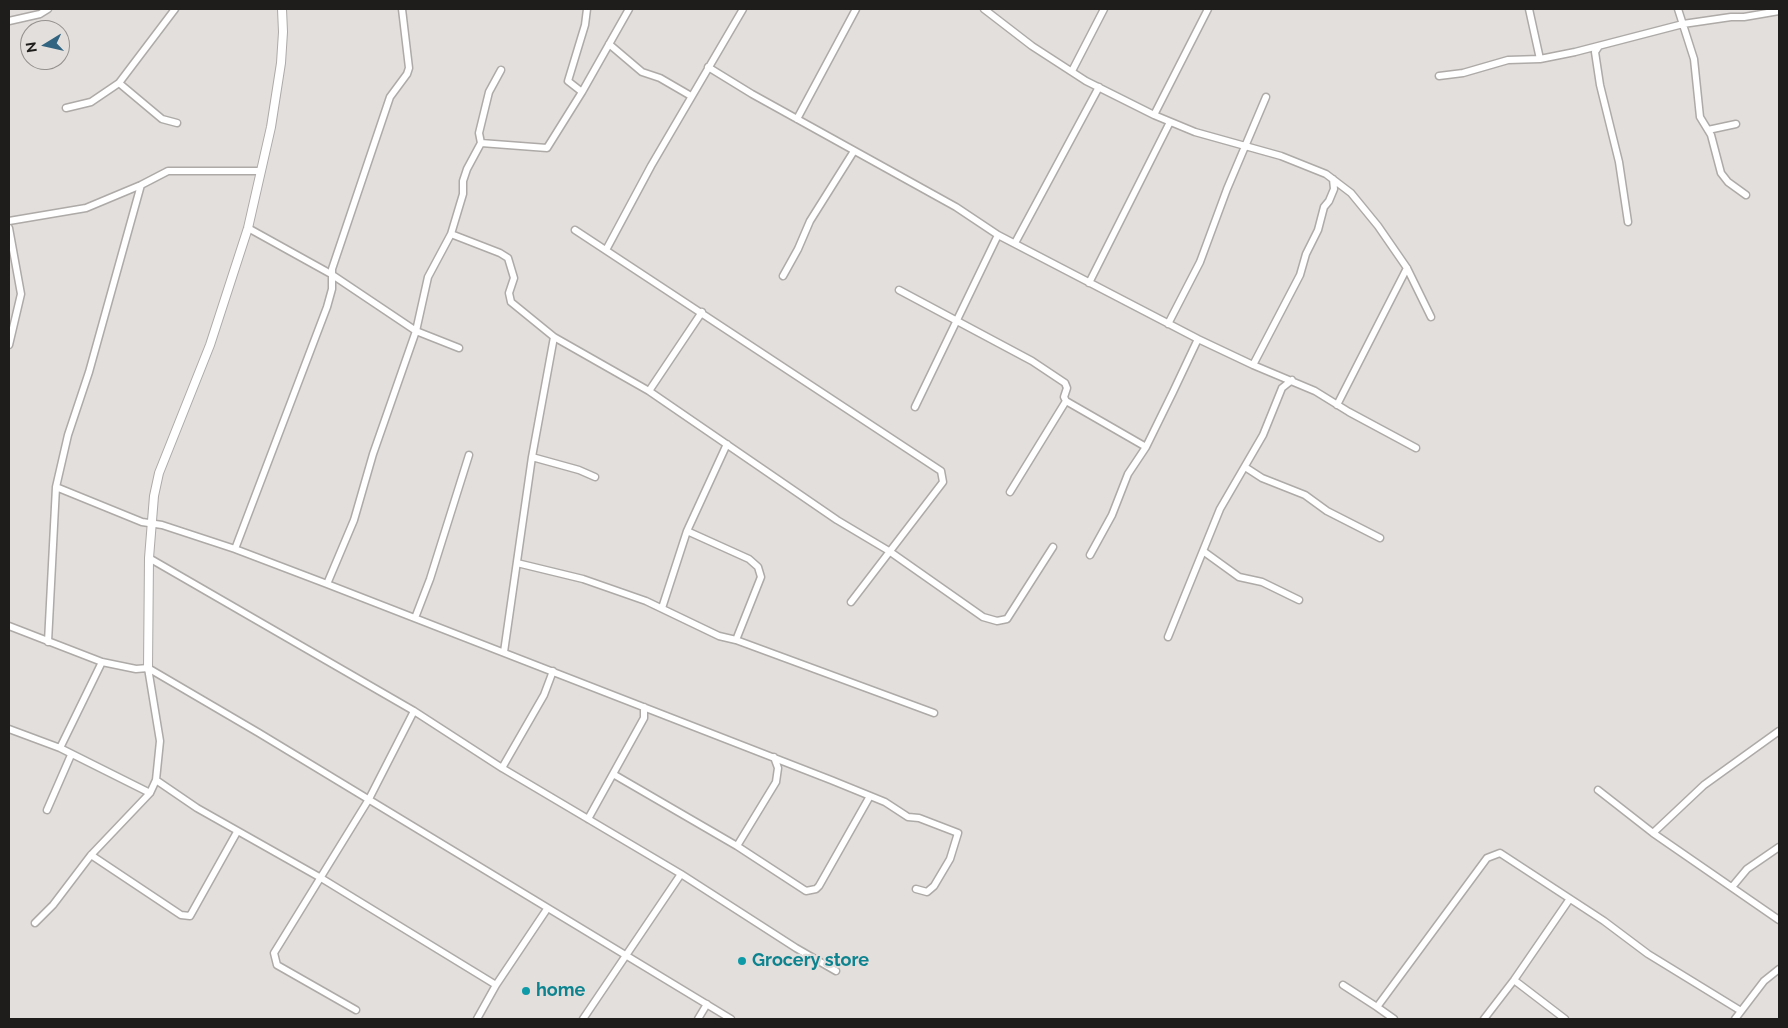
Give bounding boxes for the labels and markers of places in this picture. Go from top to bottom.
place label: Grocery store [752,950,869,972]
marker: Grocery store [736,955,748,967]
place label: home [536,980,585,1002]
marker: home [520,985,532,997]

